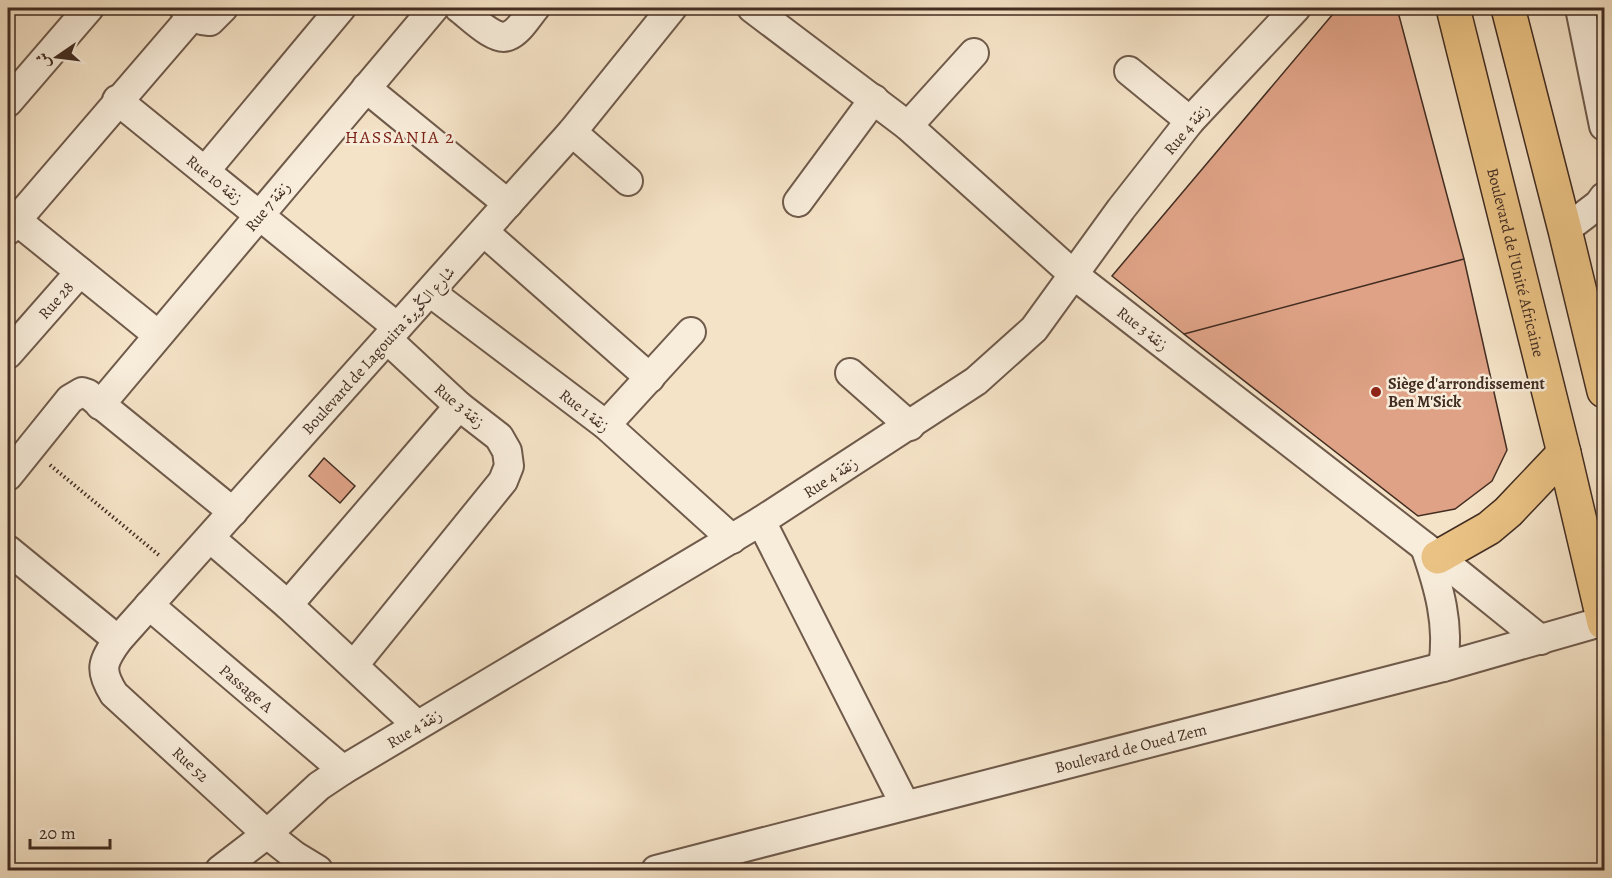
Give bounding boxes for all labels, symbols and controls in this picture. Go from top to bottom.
north arrow [27,27,87,87]
text: ش [31,50,56,71]
street label: Rue 4 زنقة [1159,99,1215,160]
district label: HASSANIA 2 [345,125,455,149]
street label: Rue 10 زنقة [181,150,247,209]
street label: Boulevard de l'Unité Africaine [1481,166,1550,359]
street label: Rue 7 زنقة [240,177,295,237]
street label: Boulevard de Lagouira شارع الڭويرة [297,262,462,441]
street label: Rue 28 [34,277,79,324]
street label: Rue 3 زنقة [1112,302,1173,356]
place label: Siège d'arrondissement Ben M'Sick [1388,373,1546,413]
street label: Rue 3 زنقة [429,378,489,433]
street label: Rue 1 زنقة [555,384,614,437]
marker: Siège d'arrondissement Ben M'Sick [1369,385,1383,399]
street label: Rue 4 زنقة [799,452,862,503]
street label: Passage A [214,660,278,718]
street label: Rue 4 زنقة [383,704,446,754]
street label: Boulevard de Oued Zem [1052,718,1209,779]
street label: Rue 52 [167,742,214,788]
scale bar [30,812,110,850]
text: 20 m [39,821,76,845]

